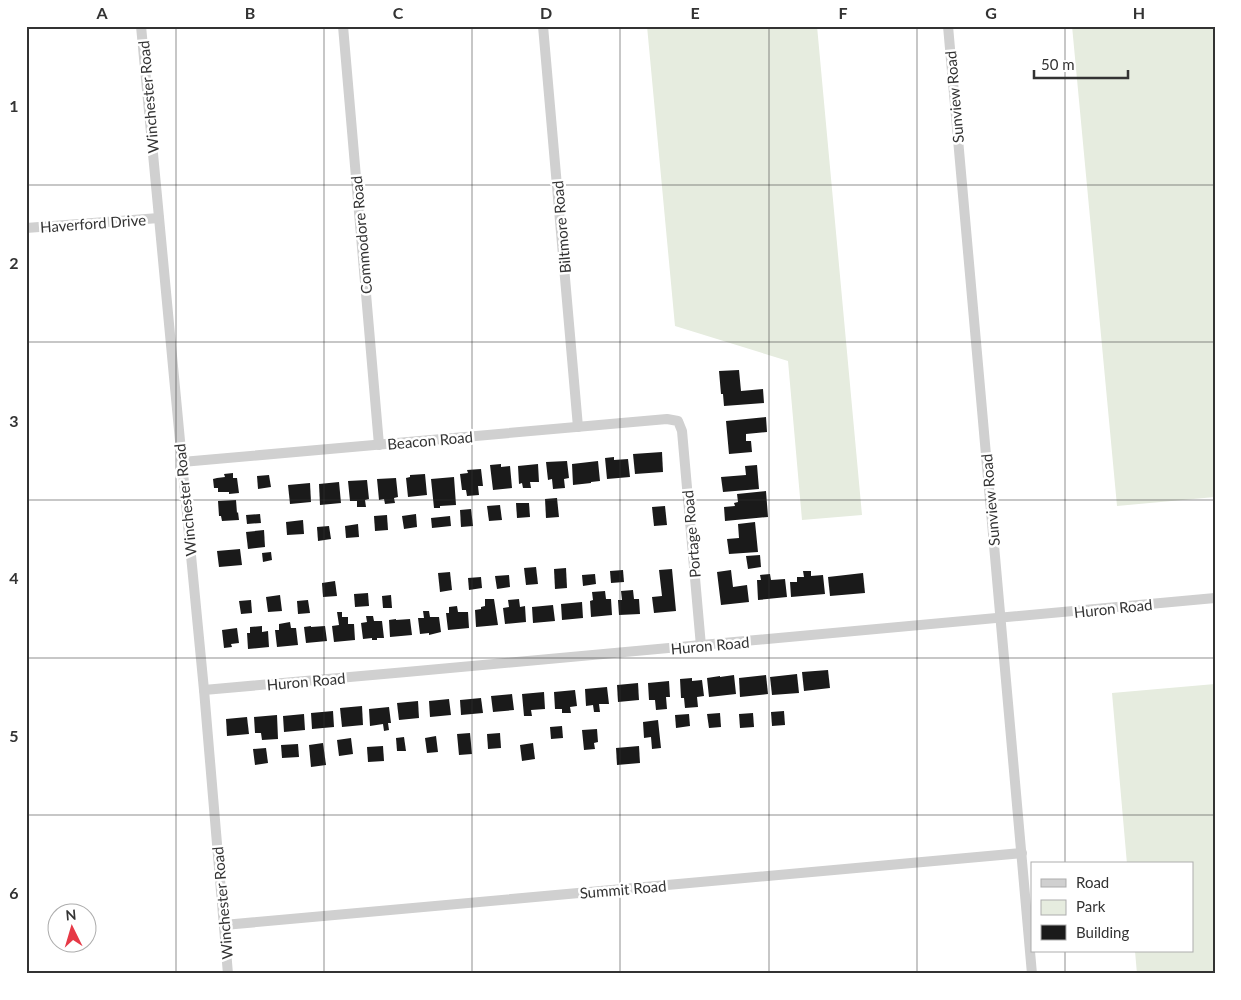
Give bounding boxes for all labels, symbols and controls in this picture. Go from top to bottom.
text: A [95,3,108,22]
text: B [245,3,255,22]
text: C [393,3,404,22]
text: D [540,3,552,22]
text: E [690,3,700,22]
text: F [838,3,848,22]
text: G [985,3,997,22]
text: H [1133,3,1145,22]
street label: Winchester Road [134,40,162,154]
scale bar [1034,48,1127,80]
street label: Sunview Road [941,50,967,144]
text: 50 m [1041,55,1075,73]
text: 1 [9,96,19,115]
street label: Commodore Road [347,175,375,295]
street label: Biltmore Road [548,180,574,274]
street label: Haverford Drive [39,210,147,236]
text: 2 [9,253,19,272]
text: 3 [9,411,19,430]
street label: Beacon Road [386,427,474,453]
street label: Winchester Road [170,443,200,557]
street label: Sunview Road [977,453,1003,547]
street label: Portage Road [678,489,704,579]
text: 4 [9,568,19,587]
street label: Huron Road [1073,595,1153,621]
street label: Huron Road [670,633,750,657]
street label: Huron Road [266,669,346,693]
text: 5 [9,726,19,745]
street label: Winchester Road [208,846,236,960]
legend [1031,862,1194,952]
text: Road [1076,873,1109,891]
street label: Summit Road [579,876,667,902]
text: 6 [9,883,19,902]
text: Park [1076,897,1106,915]
north arrow [48,902,98,952]
text: N [65,906,77,923]
text: Building [1076,923,1129,941]

